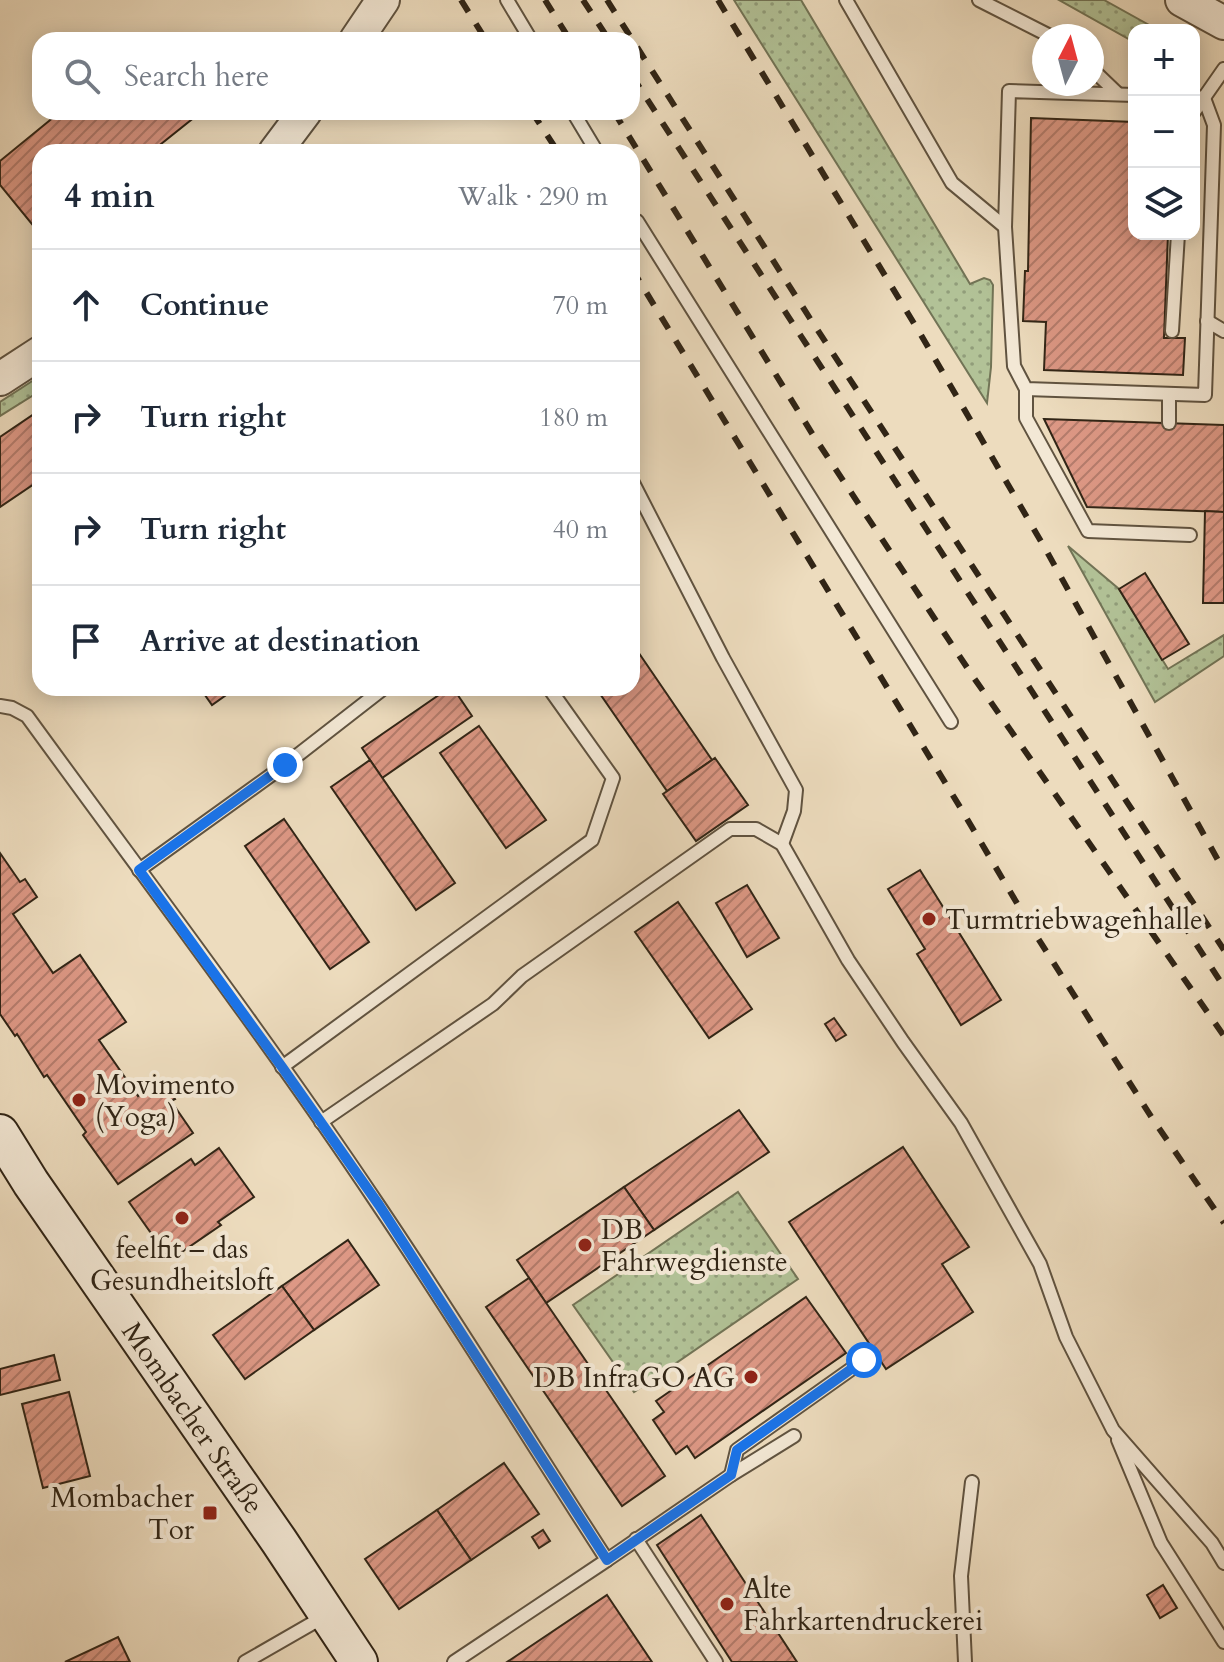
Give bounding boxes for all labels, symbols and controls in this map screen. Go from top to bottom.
north arrow [1032,24,1104,96]
map controls [1128,24,1200,240]
button: + [1128,24,1200,96]
search box [32,32,640,120]
icon: search [60,54,104,98]
text: Search here [124,56,269,97]
button: − [1128,96,1200,168]
button: layers [1128,168,1200,240]
text: 4 min [64,173,155,219]
text: Walk · 290 m [458,179,608,214]
icon: ahead [64,283,108,327]
text: Continue [140,285,269,326]
text: 70 m [552,288,608,323]
icon: right [64,395,108,439]
text: Turn right [140,397,286,438]
text: 180 m [539,400,608,435]
icon: right [64,507,108,551]
text: Turn right [140,509,286,550]
text: 40 m [552,512,608,547]
icon: arrive [64,619,108,663]
text: Arrive at destination [140,621,420,662]
route end [267,747,303,783]
place label: Turmtriebwagenhalle [945,901,1203,939]
marker: Turmtriebwagenhalle [920,910,938,928]
place label: Movimento (Yoga) [95,1066,235,1136]
marker: Movimento (Yoga) [70,1091,88,1109]
marker: feelfit – das Gesundheitsloft [173,1209,191,1227]
place label: DB Fahrwegdienste [601,1211,788,1281]
place label: feelfit – das Gesundheitsloft [90,1230,274,1300]
marker: DB Fahrwegdienste [576,1236,594,1254]
street label: Mombacher Straße [113,1314,272,1522]
route start [846,1342,882,1378]
place label: DB InfraGO AG [533,1359,735,1397]
marker: DB InfraGO AG [742,1368,760,1386]
place label: Mombacher Tor [51,1479,195,1549]
marker: Mombacher Tor [201,1504,219,1522]
place label: Alte Fahrkartendruckerei [743,1570,983,1640]
marker: Alte Fahrkartendruckerei [718,1595,736,1613]

